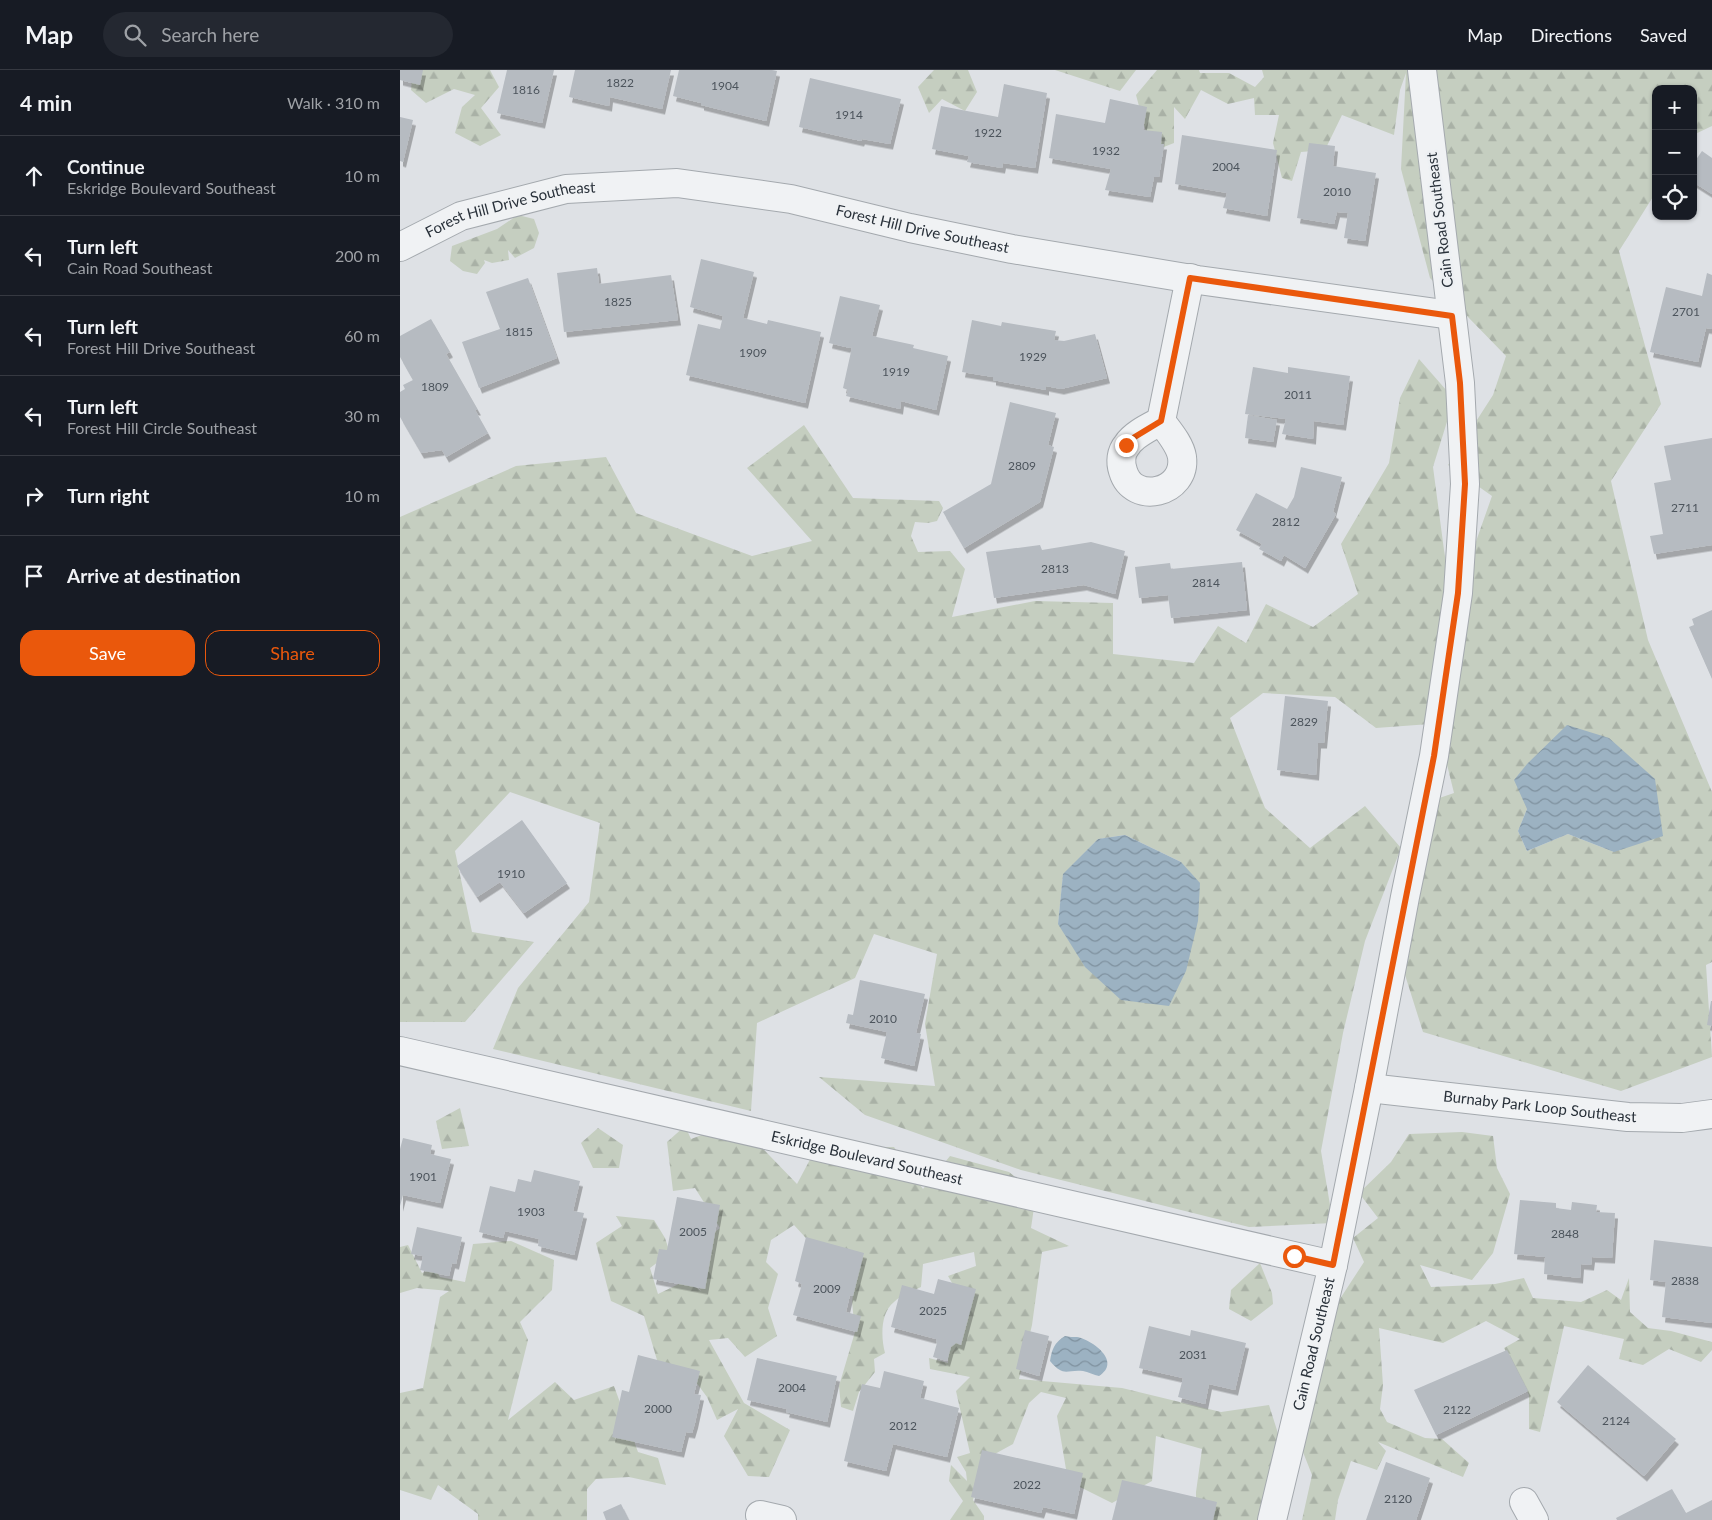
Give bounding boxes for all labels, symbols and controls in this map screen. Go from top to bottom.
search box [103,12,453,57]
text: Map [25,20,73,49]
icon: search [121,21,149,49]
text: Search here [161,23,259,46]
text: Map [1467,24,1503,46]
text: Directions [1531,24,1612,46]
text: Saved [1640,24,1687,46]
house number: 1822 [606,75,634,90]
house number: 1904 [711,78,739,93]
house number: 1816 [512,82,540,97]
map controls [1652,85,1697,220]
button: + [1652,85,1697,130]
text: 4 min [20,90,72,115]
text: Walk · 310 m [287,93,380,112]
house number: 1914 [835,107,863,122]
house number: 1922 [974,125,1002,140]
button: − [1652,130,1697,175]
house number: 1932 [1092,143,1120,158]
street label: Cain Road Southeast [1422,151,1456,289]
text: Continue [67,155,145,178]
house number: 2004 [1212,159,1240,174]
icon: ahead [20,162,48,190]
text: 10 m [344,166,380,185]
button: locate [1652,175,1697,220]
street label: Forest Hill Drive Southeast [422,177,597,241]
text: Eskridge Boulevard Southeast [67,178,276,197]
house number: 2010 [1323,184,1351,199]
street label: Forest Hill Drive Southeast [834,200,1011,256]
text: Turn left [67,235,138,258]
icon: left [20,242,48,270]
text: 200 m [335,246,380,265]
text: Cain Road Southeast [67,258,212,277]
house number: 1825 [604,294,632,309]
house number: 2701 [1672,304,1700,319]
text: Turn left [67,315,138,338]
icon: left [20,322,48,350]
house number: 1815 [505,324,533,339]
text: 60 m [344,326,380,345]
text: Forest Hill Drive Southeast [67,338,255,357]
house number: 1909 [739,345,767,360]
house number: 1929 [1019,349,1047,364]
house number: 1919 [882,364,910,379]
house number: 1809 [421,379,449,394]
house number: 2011 [1284,387,1312,402]
text: Turn left [67,395,138,418]
icon: left [20,402,48,430]
text: 30 m [344,406,380,425]
text: Forest Hill Circle Southeast [67,418,257,437]
route end [1115,434,1138,457]
house number: 2809 [1008,458,1036,473]
icon: right [20,482,48,510]
text: Turn right [67,484,149,507]
text: 10 m [344,486,380,505]
house number: 2711 [1671,500,1699,515]
house number: 2812 [1272,514,1300,529]
house number: 2813 [1041,561,1069,576]
icon: arrive [20,562,48,590]
text: Arrive at destination [67,564,240,587]
house number: 2814 [1192,575,1220,590]
button: Save [20,630,195,676]
button: Share [205,630,380,676]
house number: 2829 [1290,714,1318,729]
house number: 1910 [497,866,525,881]
house number: 2010 [869,1011,897,1026]
street label: Burnaby Park Loop Southeast [1442,1086,1637,1125]
street label: Eskridge Boulevard Southeast [770,1126,965,1188]
house number: 1901 [409,1169,437,1184]
house number: 1903 [517,1204,545,1219]
house number: 2005 [679,1224,707,1239]
house number: 2848 [1551,1226,1579,1241]
route start [1283,1245,1306,1268]
house number: 2838 [1671,1273,1699,1288]
street label: Cain Road Southeast [1289,1275,1338,1412]
house number: 2009 [813,1281,841,1296]
house number: 2025 [919,1303,947,1318]
house number: 2031 [1179,1347,1207,1362]
house number: 2004 [778,1380,806,1395]
house number: 2000 [644,1401,672,1416]
house number: 2122 [1443,1402,1471,1417]
house number: 2124 [1602,1413,1630,1428]
house number: 2012 [889,1418,917,1433]
house number: 2022 [1013,1477,1041,1492]
house number: 2120 [1384,1491,1412,1506]

